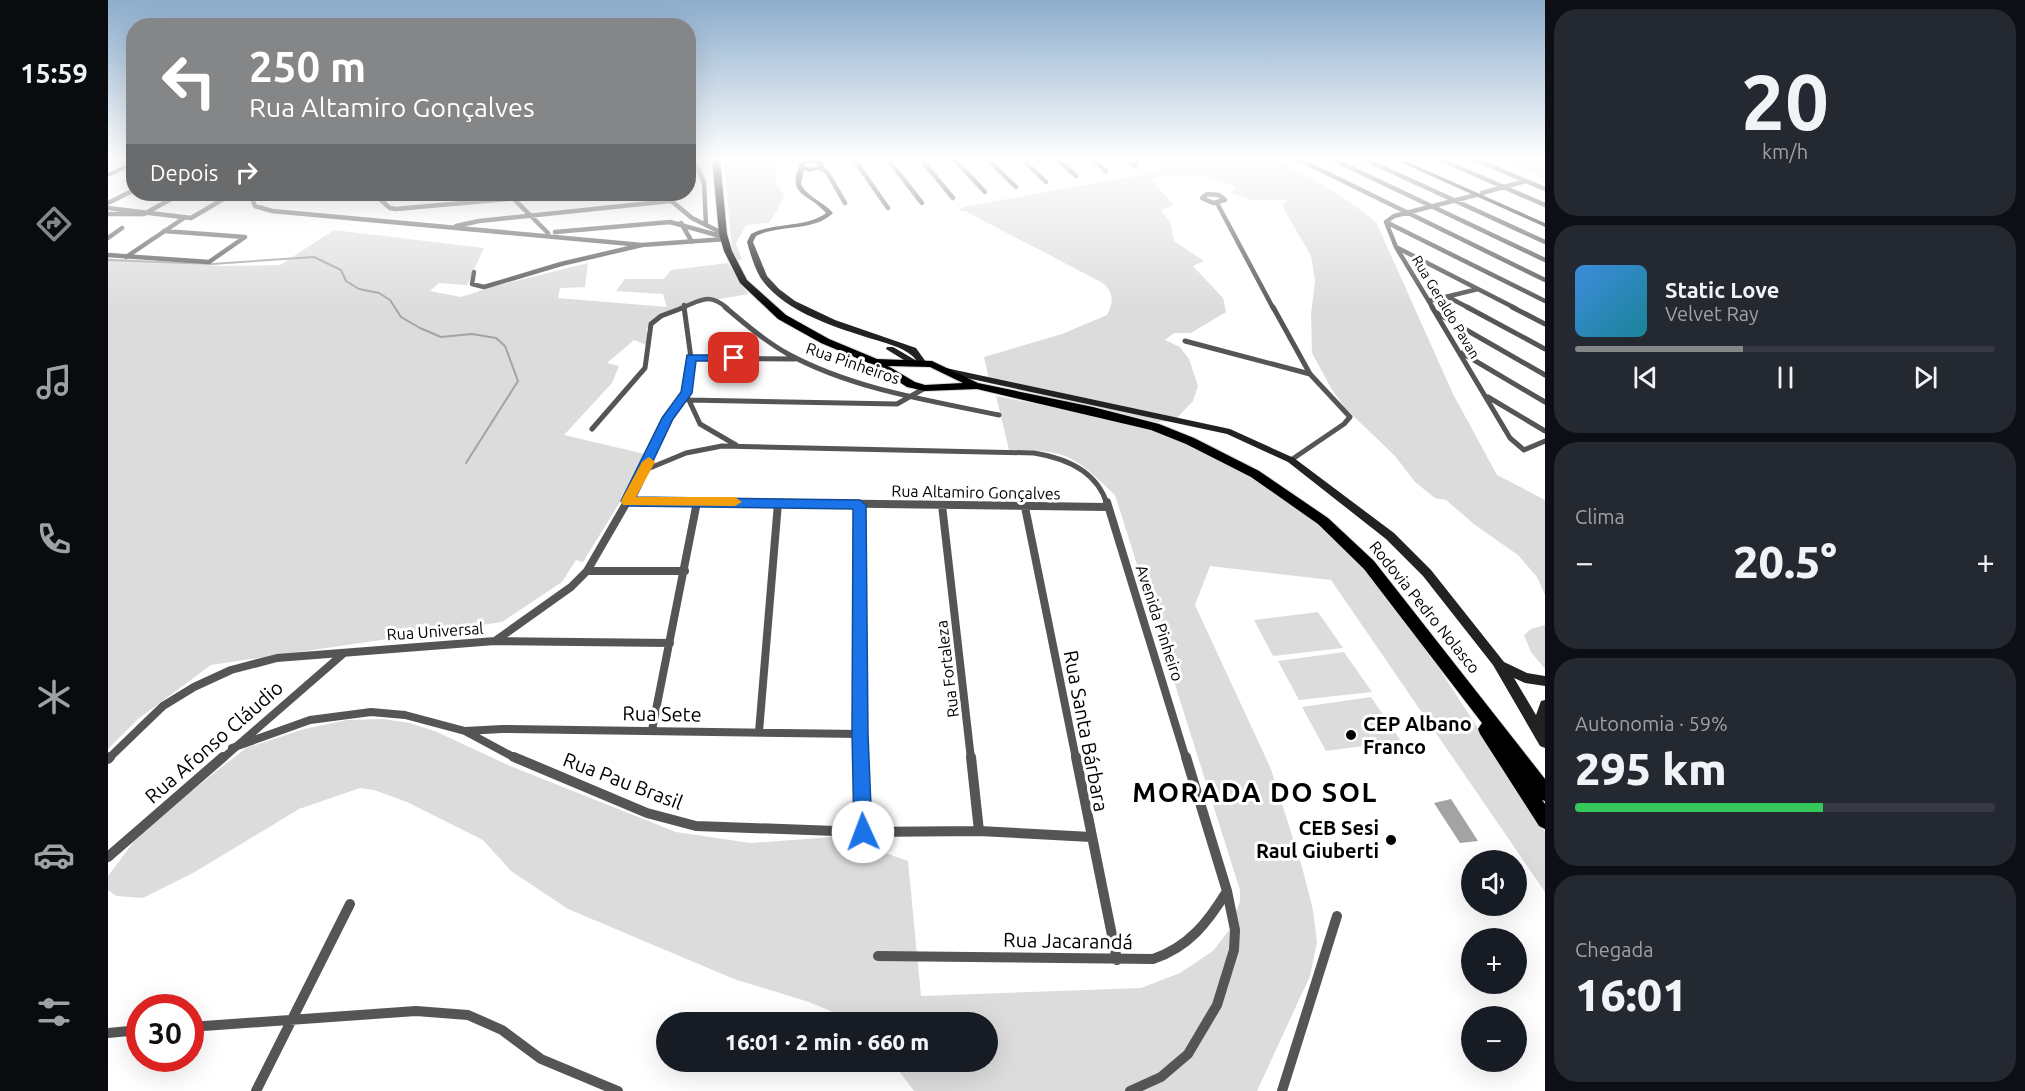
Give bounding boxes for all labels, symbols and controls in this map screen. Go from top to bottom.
icon: left [150,42,228,120]
text: 250 m [249,43,366,90]
text: 20 [1741,57,1829,145]
text: 15:59 [20,58,88,88]
text: Rua Altamiro Gonçalves [249,92,535,122]
text: km/h [1762,140,1808,163]
icon: right [230,156,263,189]
text: Depois [150,160,218,185]
icon: directions [33,203,75,245]
street label: Rua Geraldo Pavan [1409,253,1483,361]
text: Static Love [1665,277,1780,302]
text: Velvet Ray [1665,302,1759,325]
pin [708,332,759,383]
street label: Rua Pinheiros [804,339,902,387]
icon: arrive [717,341,750,374]
icon: music [33,361,75,403]
icon: previous [1629,361,1662,394]
icon: pause [1769,361,1802,394]
icon: next [1909,361,1942,394]
street label: Rua Altamiro Gonçalves [891,482,1061,502]
text: Clima [1575,505,1625,528]
icon: phone [33,518,75,560]
text: 20.5° [1733,536,1837,587]
street label: Rodovia Pedro Nolasco [1366,537,1484,677]
text: − [1575,543,1594,580]
text: + [1976,543,1995,580]
street label: Avenida Pinheiro [1133,563,1187,683]
street label: Rua Universal [386,619,484,643]
street label: Rua Fortaleza [932,619,962,719]
street label: Rua Santa Bárbara [1060,648,1113,814]
icon: climate [33,676,75,718]
street label: Rua Afonso Cláudio [140,676,287,808]
street label: Rua Sete [622,701,702,726]
place label: CEP Albano Franco [1363,712,1472,758]
text: Autonomia · 59% [1575,712,1728,735]
marker: CEP Albano Franco [1344,728,1358,742]
text: 295 km [1575,743,1727,794]
street label: Rua Pau Brasil [560,747,686,814]
district label: MORADA DO SOL [1132,777,1378,807]
position arrow [831,800,895,864]
place label: CEB Sesi Raul Giuberti [1256,816,1379,862]
marker: CEB Sesi Raul Giuberti [1384,833,1398,847]
icon: car [33,834,75,876]
map controls [1461,850,1527,1072]
button: sound [1461,850,1527,916]
street label: Rua Jacarandá [1003,928,1133,953]
button: + [1461,928,1527,994]
text: Chegada [1575,938,1653,961]
text: 16:01 [1575,969,1688,1020]
icon: filters [33,991,75,1033]
speed limit sign: 30 [126,994,204,1072]
button: − [1461,1006,1527,1072]
text: 16:01 · 2 min · 660 m [725,1029,929,1054]

